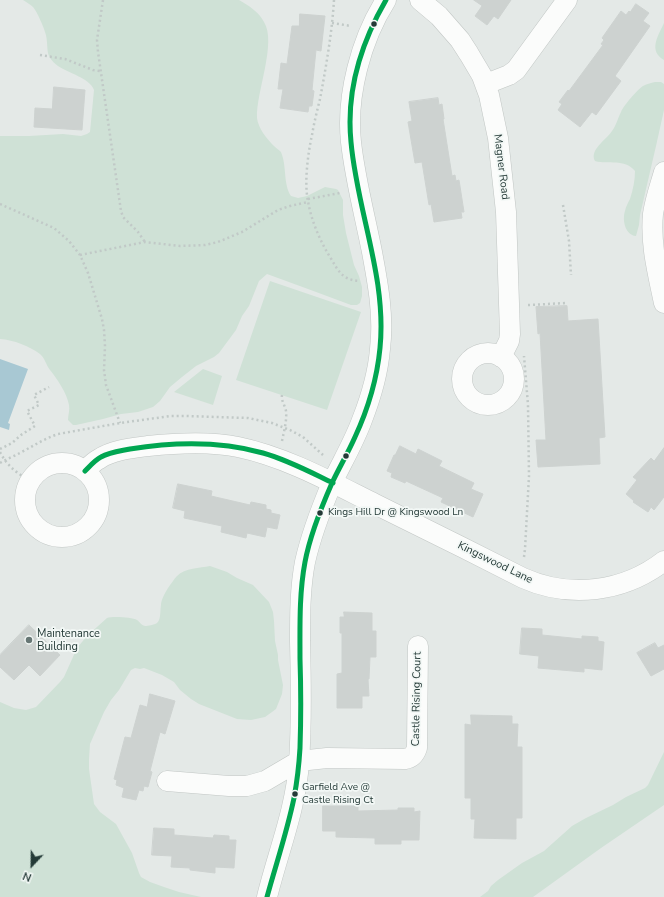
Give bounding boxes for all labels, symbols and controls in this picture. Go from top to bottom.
unlabelled marker [369,19,379,29]
street label: Magner Road [490,133,512,201]
unlabelled marker [341,451,351,461]
place label: Kings Hill Dr @ Kingswood Ln [328,507,463,519]
marker: Kings Hill Dr @ Kingswood Ln [315,508,325,518]
street label: Kingswood Lane [455,539,535,587]
place label: Maintenance Building [37,627,100,653]
marker: Maintenance Building [24,635,34,645]
street label: Castle Rising Court [410,652,424,746]
place label: Garfield Ave @ Castle Rising Ct [302,782,373,806]
marker: Garfield Ave @ Castle Rising Ct [290,789,300,799]
north arrow [12,845,52,885]
text: N [21,868,34,885]

